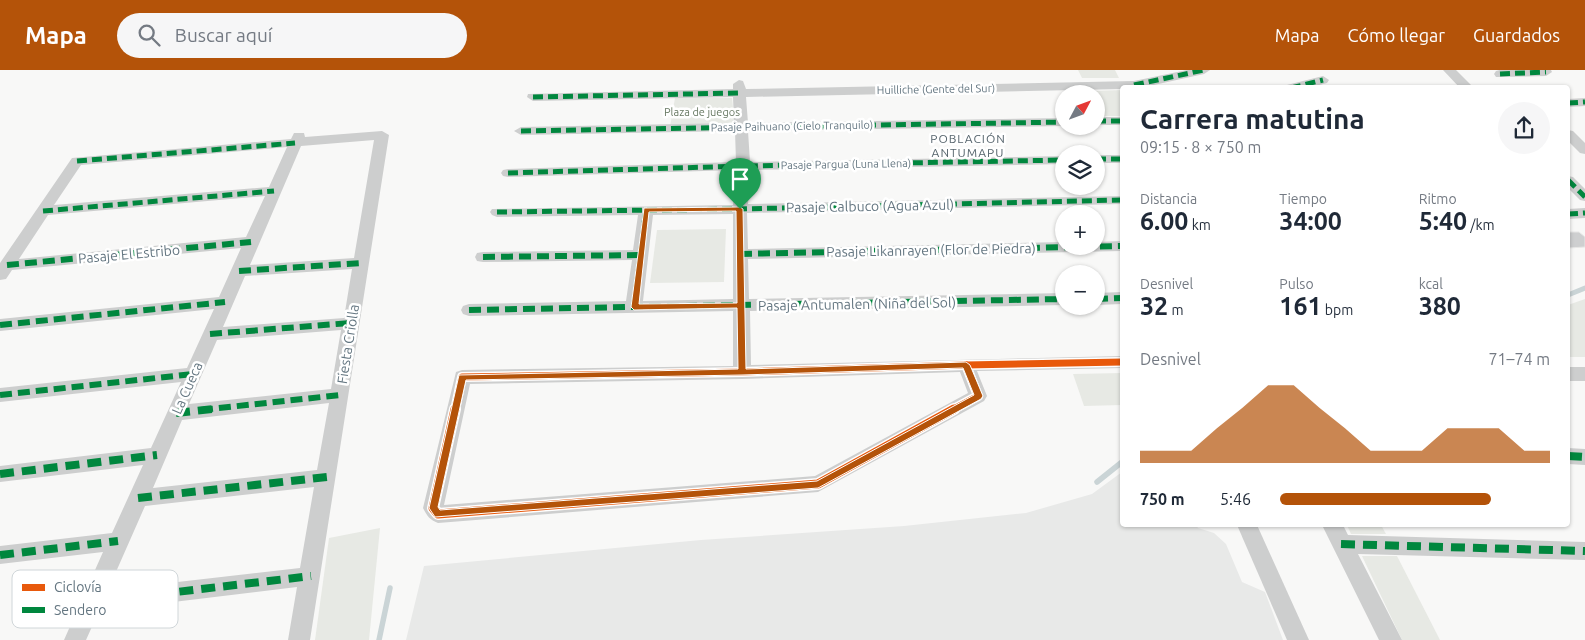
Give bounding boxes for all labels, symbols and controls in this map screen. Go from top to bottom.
search box [117,13,467,58]
icon: search [135,21,163,49]
text: Mapa [25,22,87,49]
text: Buscar aquí [175,24,272,46]
text: Mapa [1275,25,1320,45]
text: Cómo llegar [1348,25,1445,45]
text: Guardados [1473,25,1560,45]
street label: Huilliche (Gente del Sur) [877,82,995,97]
north arrow [1055,85,1105,135]
map controls [1055,85,1105,315]
button: share [1498,102,1550,154]
text: Carrera matutina [1140,103,1365,134]
park label: Plaza de juegos [664,106,740,118]
street label: Pasaje Paihuano (Cielo Tranquilo) [711,119,873,134]
district label: POBLACIÓN ANTUMAPU [930,132,1006,159]
text: 09:15 · 8 × 750 m [1140,138,1261,156]
button: layers [1055,145,1105,195]
street label: Pasaje Pargua (Luna Llena) [781,157,911,172]
pin [719,158,761,209]
icon: arrive [726,165,754,193]
text: Distancia [1140,191,1197,207]
text: Tiempo [1279,191,1327,207]
text: Ritmo [1419,191,1457,207]
street label: Pasaje Calbuco (Agua Azul) [786,197,954,215]
button: + [1055,205,1105,255]
text: 6.00 [1140,207,1188,235]
text: 34:00 [1279,207,1342,235]
text: 5:40 [1419,207,1467,235]
text: km [1188,217,1211,233]
text: /km [1467,217,1495,233]
street label: Pasaje Likanrayen (Flor de Piedra) [826,240,1036,260]
street label: Pasaje El Estribo [77,242,181,266]
button: − [1055,265,1105,315]
text: Desnivel [1140,276,1193,292]
text: Pulso [1279,276,1314,292]
text: kcal [1419,276,1443,292]
text: 32 [1140,292,1168,320]
text: 161 [1279,292,1322,320]
text: 380 [1419,292,1461,320]
street label: Pasaje Antumalen (Niña del Sol) [758,294,956,314]
text: m [1168,302,1184,318]
text: bpm [1322,302,1353,318]
street label: Fiesta Criolla [334,303,362,385]
text: Desnivel [1140,350,1201,368]
text: 71–74 m [1488,350,1550,368]
street label: La Cueca [168,359,206,417]
text: 750 m [1140,490,1185,508]
text: 5:46 [1220,490,1251,508]
legend [12,570,178,628]
text: Ciclovía [54,579,102,595]
text: Sendero [54,602,106,618]

